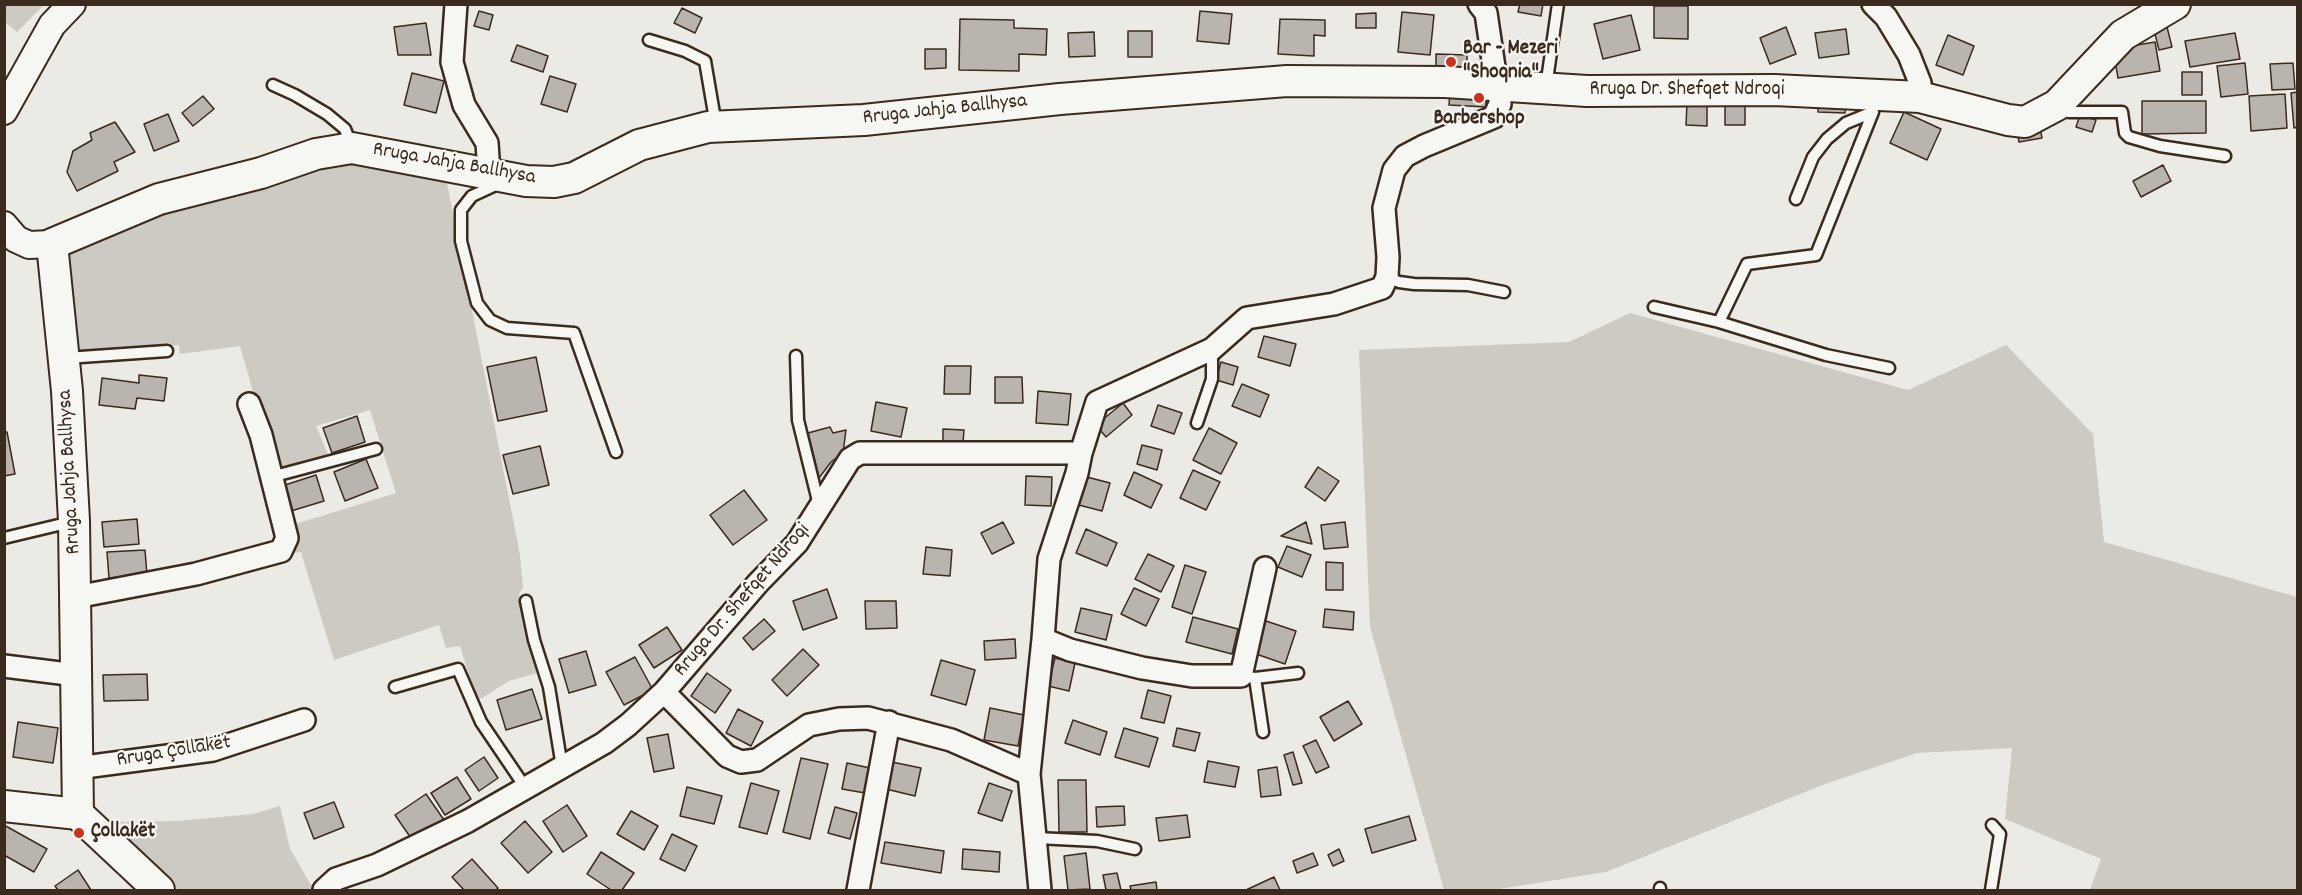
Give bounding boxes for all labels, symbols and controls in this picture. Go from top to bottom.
place label: Bar - Mezeri "Shoqnia" [1463,37,1558,87]
marker: Bar - Mezeri "Shoqnia" [1444,55,1458,69]
street label: Rruga Dr. Shefqet Ndroqi [1589,78,1785,104]
street label: Rruga Jahja Ballhysa [862,90,1028,132]
marker: Barbershop [1472,91,1486,105]
place label: Barbershop [1433,107,1525,133]
street label: Rruga Jahja Ballhysa [371,138,537,192]
street label: Rruga Jahja Ballhysa [54,389,88,555]
street label: Rruga Dr. Shefqet Ndroqi [670,519,816,683]
street label: Rruga Çollakët [115,732,233,774]
place label: Çollakët [91,820,155,846]
marker: Çollakët [72,826,86,840]

